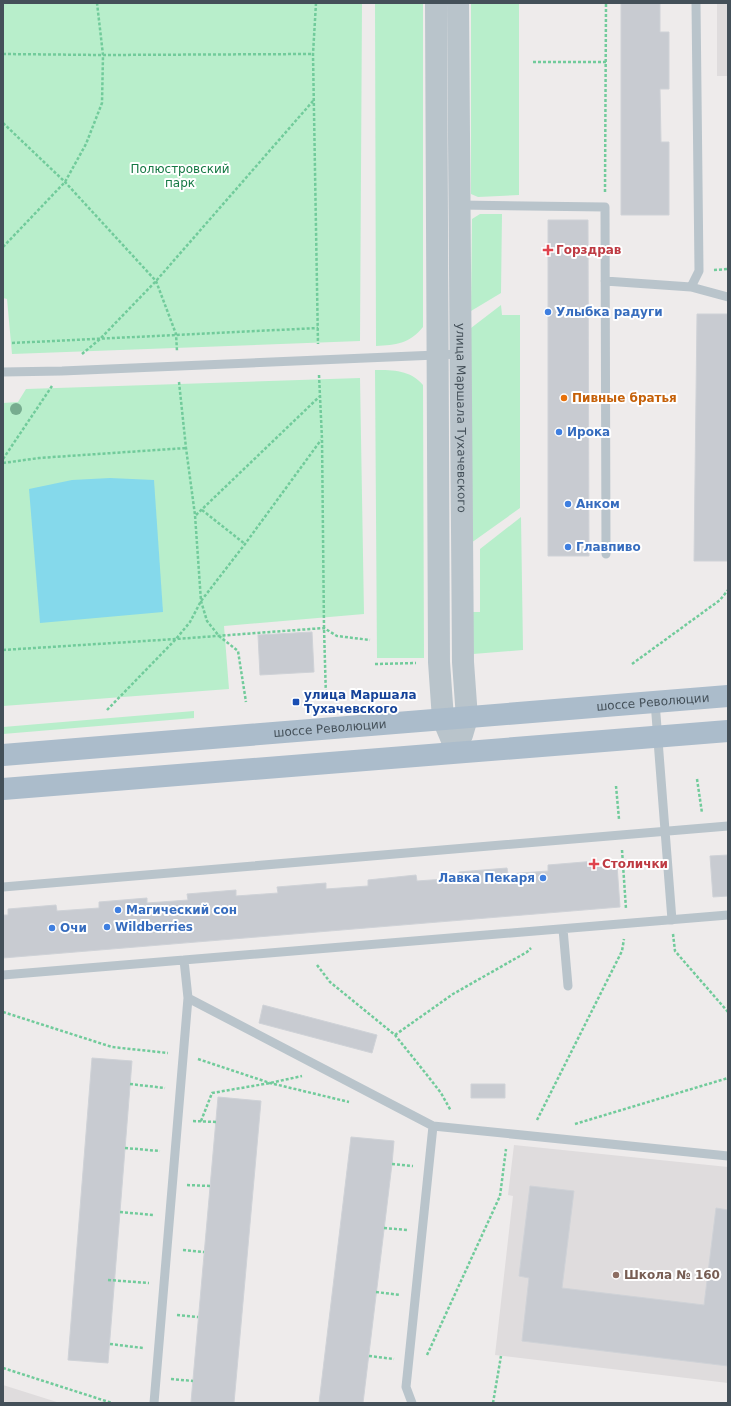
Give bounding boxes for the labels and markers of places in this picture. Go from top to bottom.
place label: Горздрав [556,243,622,257]
marker: Горздрав [543,245,553,255]
place label: Улыбка радуги [556,305,663,319]
marker: Улыбка радуги [543,307,553,317]
place label: Пивные братья [572,391,677,405]
marker: Пивные братья [559,393,569,403]
place label: Ирока [567,425,610,439]
marker: Ирока [554,427,564,437]
place label: Анком [576,497,620,511]
marker: Анком [563,499,573,509]
place label: Главпиво [576,540,641,554]
marker: Главпиво [563,542,573,552]
place label: улица Маршала Тухачевского [304,688,417,716]
marker: улица Маршала Тухачевского [291,697,301,707]
place label: Столички [602,857,668,871]
marker: Столички [589,859,599,869]
place label: Лавка Пекаря [438,871,535,885]
marker: Лавка Пекаря [538,873,548,883]
place label: Магический сон [126,903,237,917]
marker: Магический сон [113,905,123,915]
place label: Wildberries [115,920,193,934]
place label: Очи [60,921,87,935]
marker: Wildberries [102,922,112,932]
marker: Очи [47,923,57,933]
place label: Школа № 160 [624,1268,720,1282]
marker: Школа № 160 [611,1270,621,1280]

